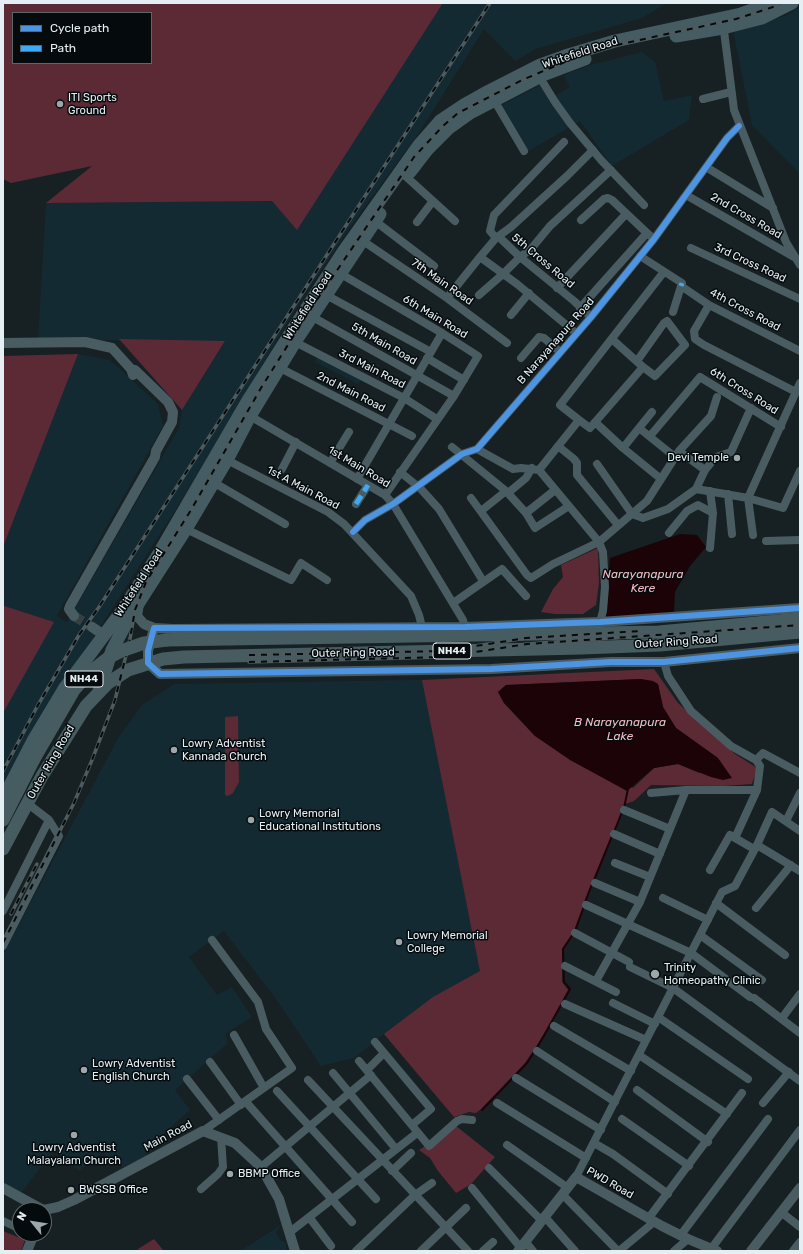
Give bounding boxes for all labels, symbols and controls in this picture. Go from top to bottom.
legend [12,12,152,64]
text: Cycle path [50,21,109,35]
street label: Whitefield Road [541,35,619,71]
text: Path [50,41,76,55]
place label: ITI Sports Ground [68,91,117,117]
marker: ITI Sports Ground [55,99,65,109]
street label: 2nd Cross Road [708,190,784,242]
street label: 5th Cross Road [509,231,577,291]
street label: 3rd Cross Road [712,241,788,285]
street label: 7th Main Road [409,256,475,308]
street label: Whitefield Road [281,269,335,343]
street label: 4th Cross Road [707,286,783,334]
street label: 6th Main Road [400,292,470,342]
street label: B Narayanapura Road [515,295,597,387]
street label: 5th Main Road [349,320,419,368]
street label: 3rd Main Road [337,347,407,391]
street label: 6th Cross Road [707,365,781,417]
street label: 2nd Main Road [314,369,388,415]
street label: 1st Main Road [326,443,392,491]
place label: Devi Temple [667,451,729,465]
marker: Devi Temple [732,453,742,463]
street label: 1st A Main Road [264,463,342,513]
street label: Whitefield Road [112,546,166,620]
water label: Narayanapura Kere [603,568,683,596]
street label: Outer Ring Road [634,633,718,651]
road number: NH44 [433,643,471,659]
street label: Outer Ring Road [311,646,395,660]
road number: NH44 [65,671,103,687]
water label: B Narayanapura Lake [574,716,666,744]
street label: Outer Ring Road [24,723,78,801]
place label: Lowry Adventist Kannada Church [182,737,267,763]
marker: Lowry Adventist Kannada Church [169,745,179,755]
place label: Lowry Memorial Educational Institutions [259,807,381,833]
marker: Lowry Memorial Educational Institutions [246,815,256,825]
place label: Lowry Memorial College [407,929,488,955]
marker: Lowry Memorial College [394,937,404,947]
place label: Trinity Homeopathy Clinic [664,961,761,987]
marker: Trinity Homeopathy Clinic [649,968,661,980]
place label: Lowry Adventist English Church [92,1057,175,1083]
marker: Lowry Adventist English Church [79,1065,89,1075]
street label: Main Road [142,1118,194,1154]
marker: Lowry Adventist Malayalam Church [69,1130,79,1140]
place label: Lowry Adventist Malayalam Church [27,1141,121,1167]
street label: PWD Road [584,1164,636,1202]
place label: BBMP Office [238,1167,300,1181]
marker: BBMP Office [225,1169,235,1179]
place label: BWSSB Office [79,1183,148,1197]
marker: BWSSB Office [66,1185,76,1195]
north arrow [12,1202,52,1242]
text: N [14,1210,30,1223]

